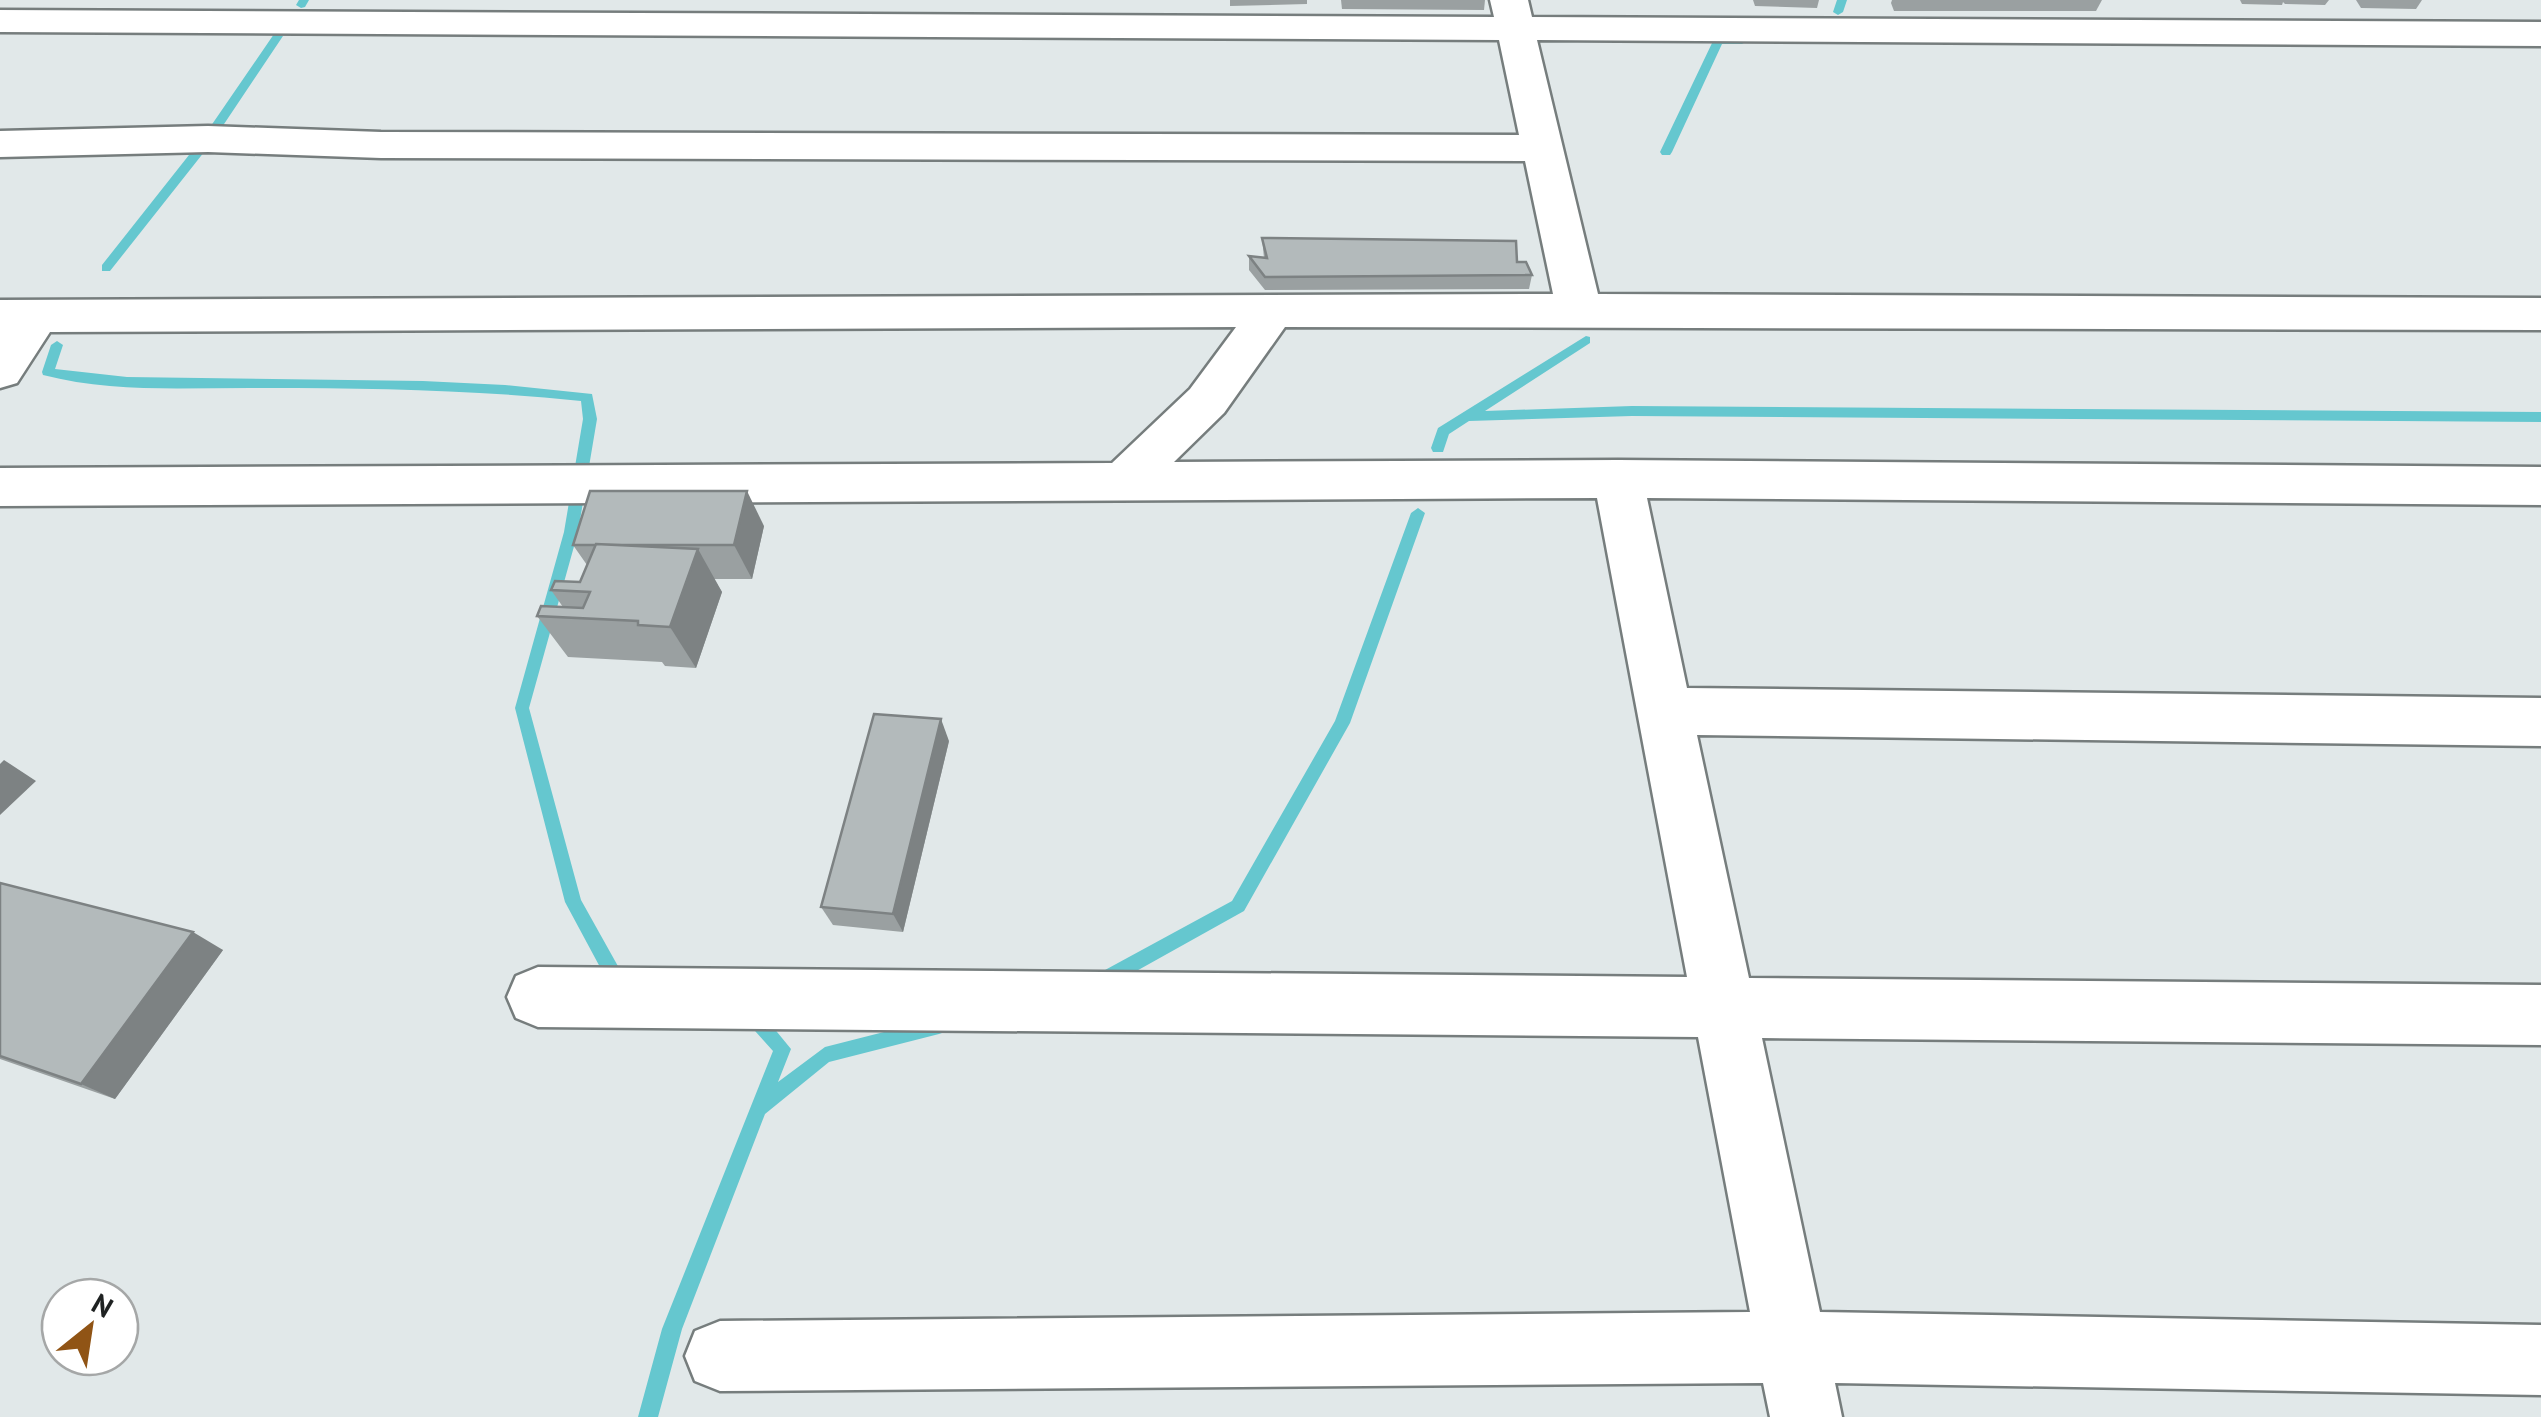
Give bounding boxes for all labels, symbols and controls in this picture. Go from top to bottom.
north arrow [40,1277,140,1377]
text: N [86,1284,120,1326]

